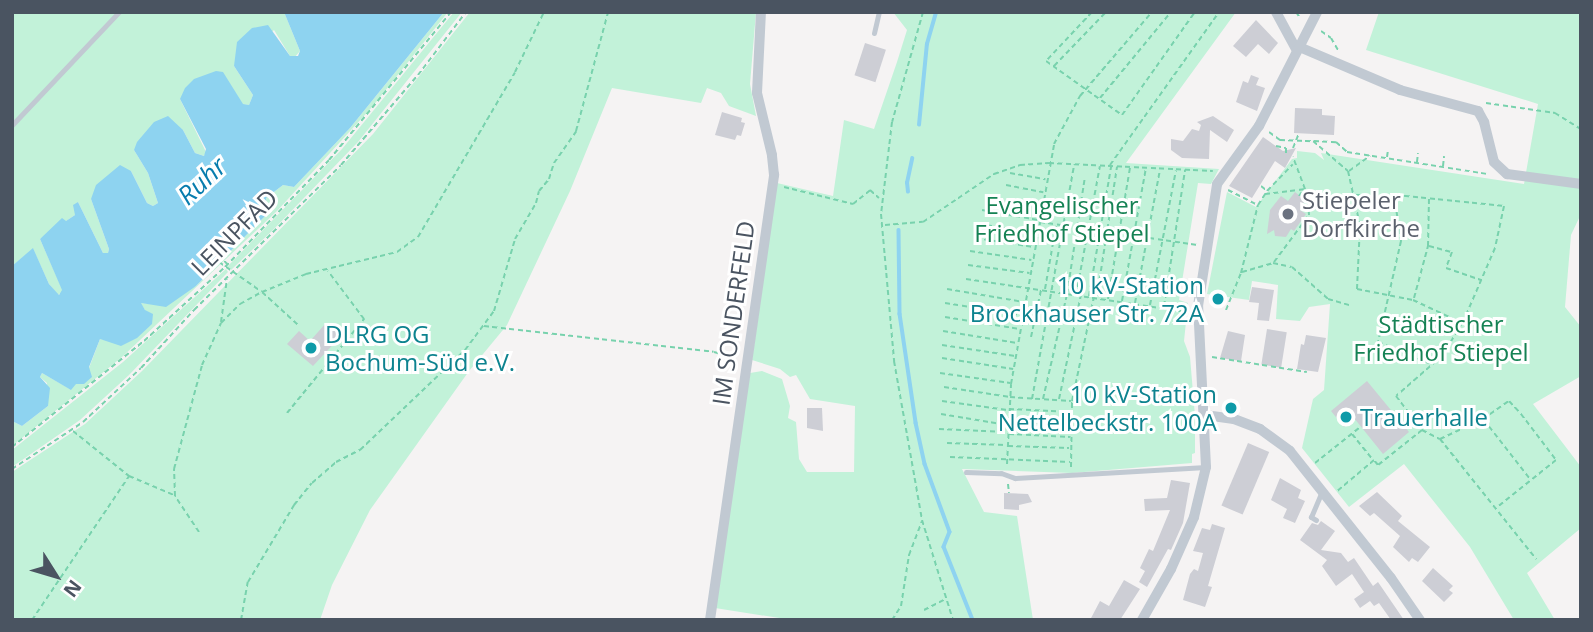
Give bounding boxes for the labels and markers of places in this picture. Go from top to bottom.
place label: Stiepeler Dorfkirche [1302,186,1420,242]
marker: Stiepeler Dorfkirche [1280,206,1296,222]
place label: 10 kV-Station Brockhauser Str. 72A [970,271,1204,327]
marker: 10 kV-Station Brockhauser Str. 72A [1210,291,1226,307]
place label: DLRG OG Bochum-Süd e.V. [325,320,515,376]
marker: DLRG OG Bochum-Süd e.V. [303,340,319,356]
place label: 10 kV-Station Nettelbeckstr. 100A [998,380,1217,436]
marker: 10 kV-Station Nettelbeckstr. 100A [1223,400,1239,416]
place label: Trauerhalle [1360,403,1488,431]
marker: Trauerhalle [1338,409,1354,425]

